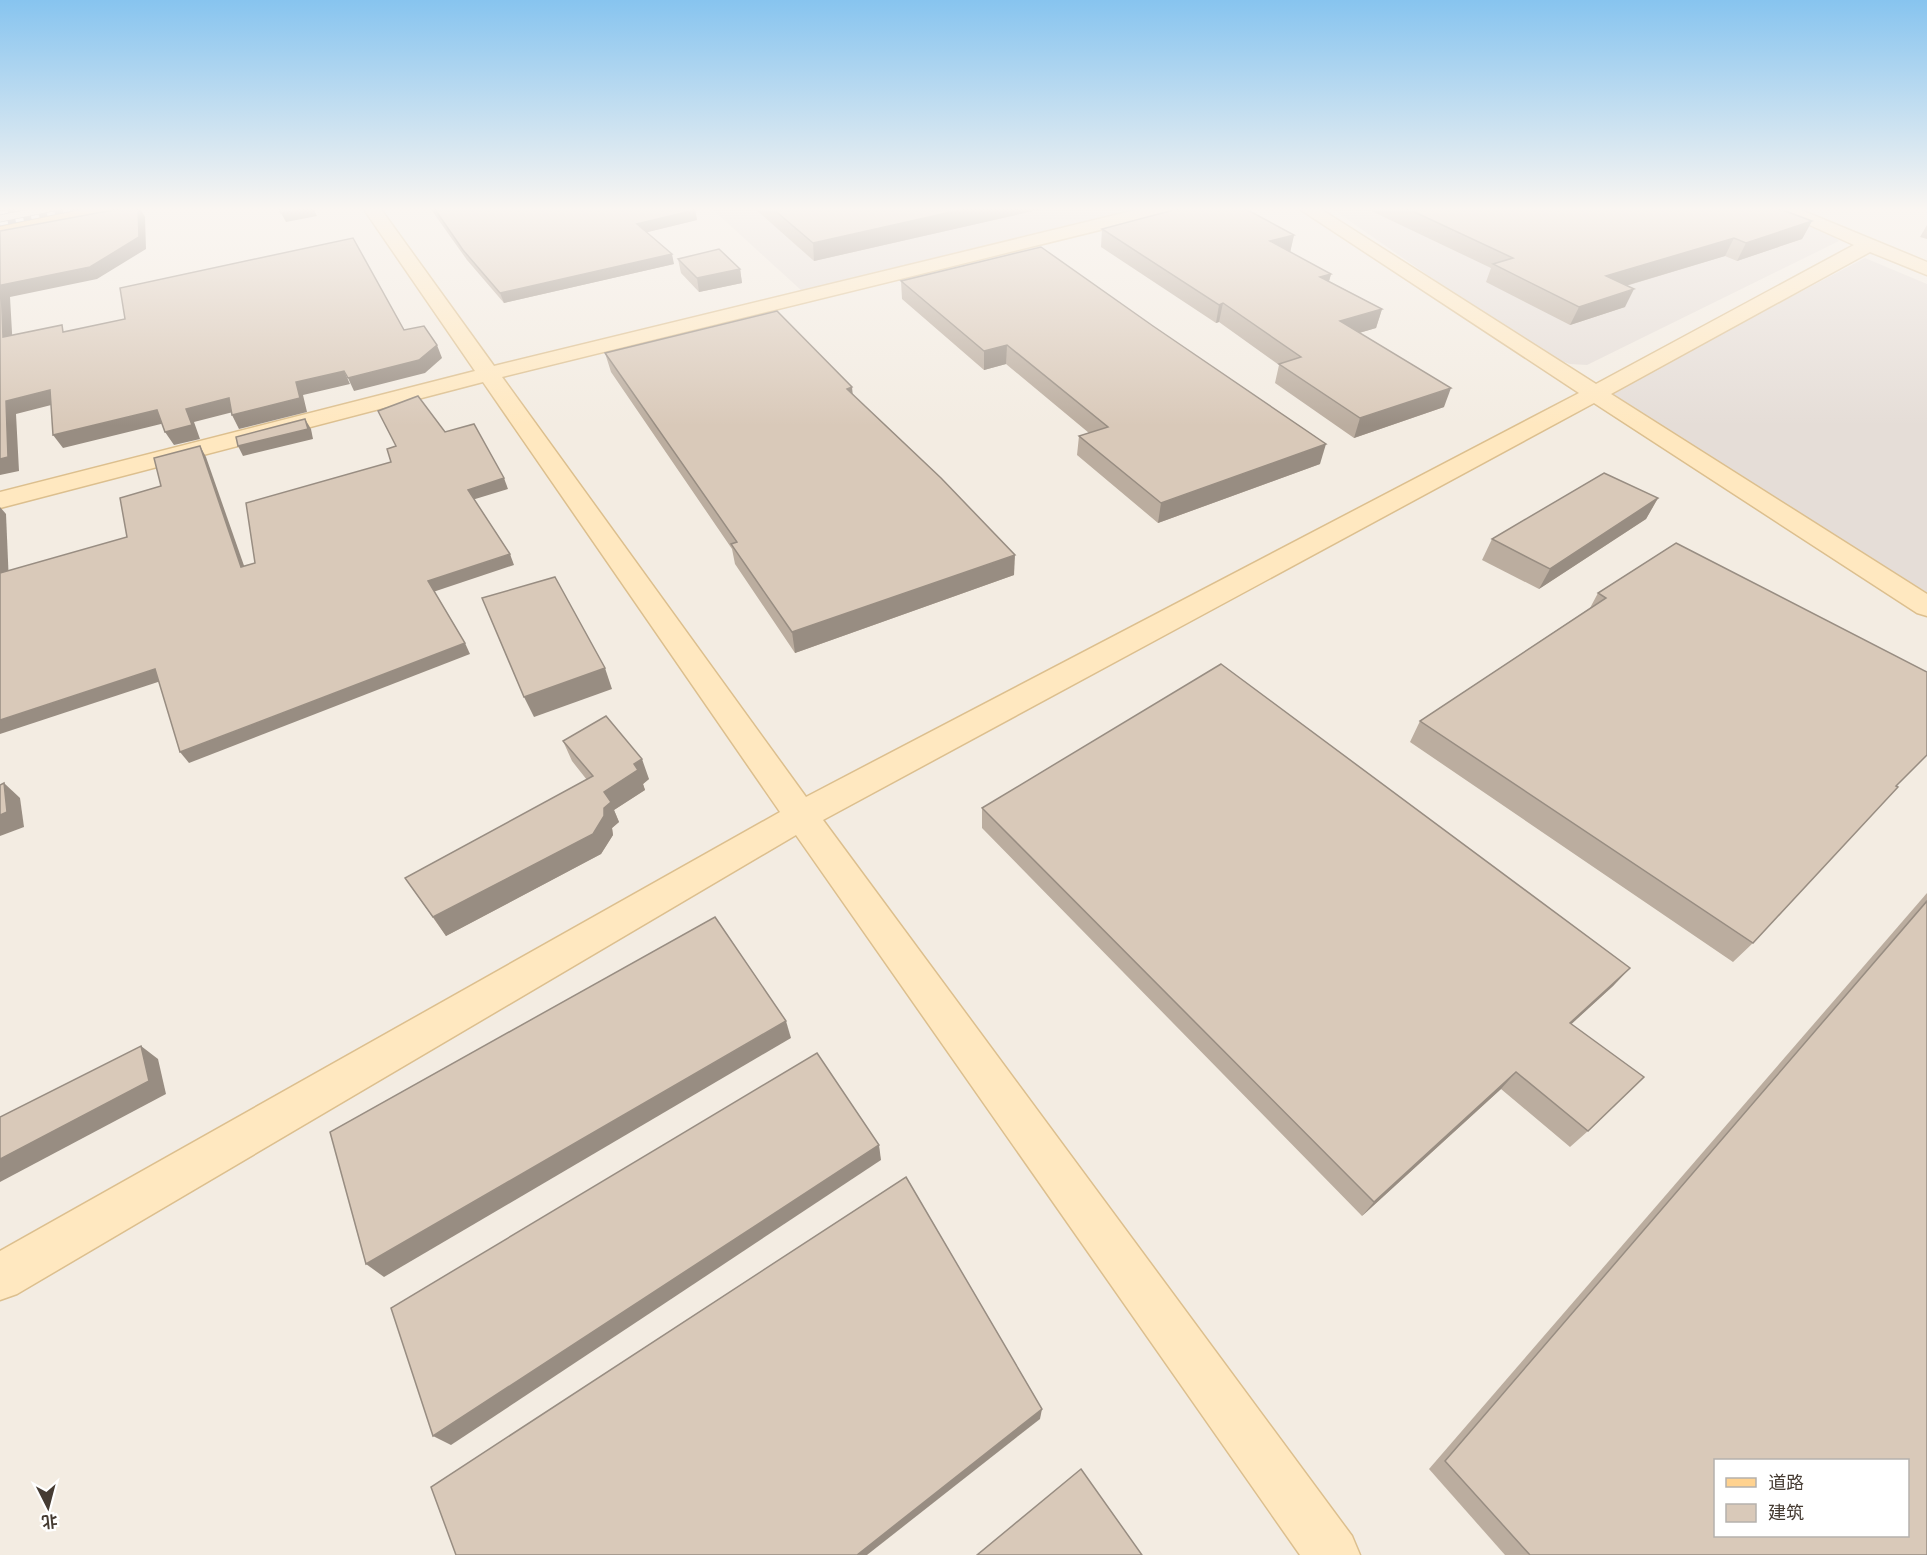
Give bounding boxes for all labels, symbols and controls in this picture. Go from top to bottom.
legend [1714,1459,1909,1537]
text: 道路 [1768,1472,1804,1494]
north arrow [18,1477,78,1537]
text: 建筑 [1768,1502,1804,1524]
text: 北 [41,1511,58,1532]

